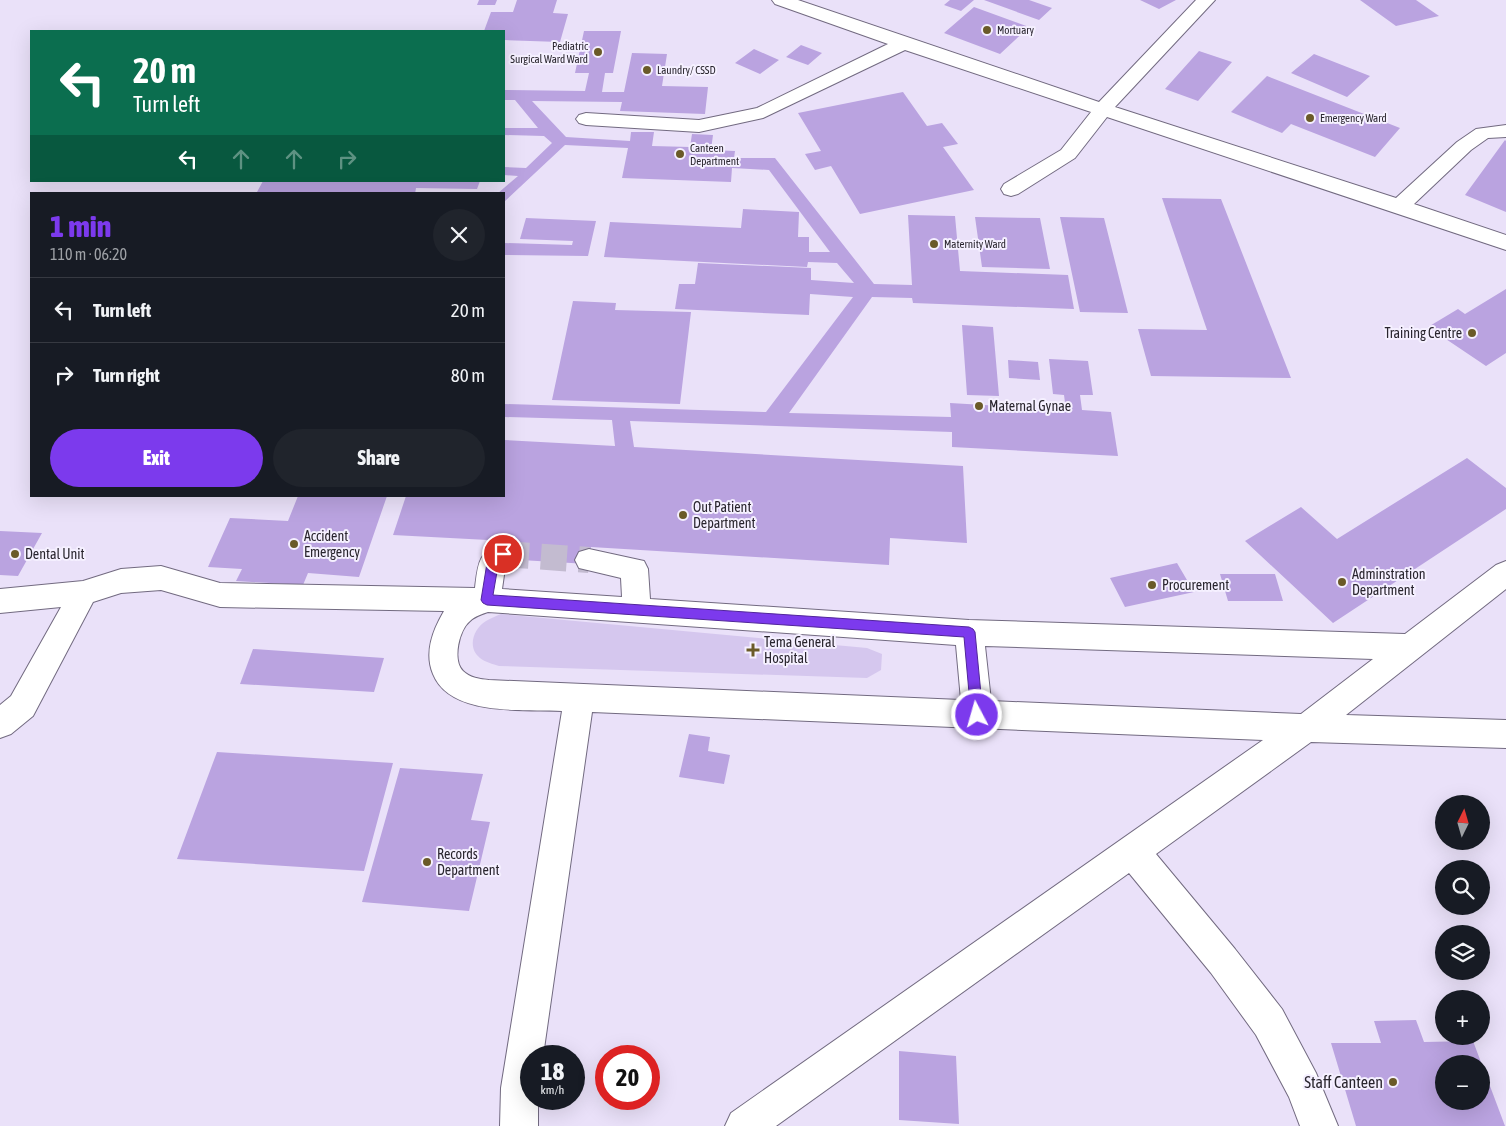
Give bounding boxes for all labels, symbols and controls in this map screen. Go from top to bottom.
marker: Mortuary [981,24,993,36]
place label: Mortuary [997,24,1035,36]
place label: Pediatric Surgical Ward Ward [510,40,589,65]
marker: Pediatric Surgical Ward Ward [592,46,604,58]
icon: left [50,50,115,115]
text: 20 m [133,50,196,90]
marker: Laundry/ CSSD [641,64,653,76]
place label: Laundry/ CSSD [657,64,716,76]
text: Turn left [133,91,200,117]
marker: Emergency Ward [1304,112,1316,124]
place label: Emergency Ward [1320,112,1387,124]
place label: Canteen Department [690,142,739,167]
icon: left [174,145,202,173]
icon: ahead [227,145,255,173]
icon: ahead [280,145,308,173]
icon: right [333,145,361,173]
marker: Canteen Department [674,148,686,160]
text: 1 min [50,209,111,243]
button: close [433,209,485,261]
marker: Maternity Ward [928,238,940,250]
place label: Maternity Ward [944,238,1006,250]
text: 110 m · 06:20 [50,245,127,263]
icon: left [50,296,78,324]
text: Turn left [93,299,151,321]
text: 20 m [451,299,485,321]
place label: Training Centre [1384,325,1462,341]
marker: Training Centre [1466,327,1478,339]
icon: right [50,361,78,389]
text: Turn right [93,364,160,386]
text: 80 m [451,364,485,386]
place label: Maternal Gynae [989,398,1071,414]
marker: Maternal Gynae [973,400,985,412]
button: Exit [50,429,263,487]
button: Share [273,429,485,487]
place label: Out Patient Department [693,499,756,531]
marker: Out Patient Department [677,509,689,521]
place label: Accident Emergency [304,528,360,560]
pin [482,533,524,575]
marker: Accident Emergency [288,538,300,550]
icon: arrive [489,540,517,568]
place label: Dental Unit [25,546,84,562]
marker: Dental Unit [9,548,21,560]
place label: Adminstration Department [1352,566,1426,598]
marker: Adminstration Department [1336,576,1348,588]
place label: Procurement [1162,577,1229,593]
marker: Procurement [1146,579,1158,591]
place label: Tema General Hospital [764,634,835,666]
marker: Tema General Hospital [746,643,760,657]
position arrow [950,688,1002,740]
north arrow [1435,795,1490,850]
map controls [1435,795,1490,1110]
place label: Records Department [437,846,500,878]
marker: Records Department [421,856,433,868]
button: search [1435,860,1490,915]
button: layers [1435,925,1490,980]
button: + [1435,990,1490,1045]
speed limit sign: 20 [595,1045,660,1110]
button: − [1435,1055,1490,1110]
text: 18 [541,1057,564,1085]
place label: Staff Canteen [1304,1073,1383,1091]
marker: Staff Canteen [1387,1076,1399,1088]
text: km/h [541,1083,564,1097]

